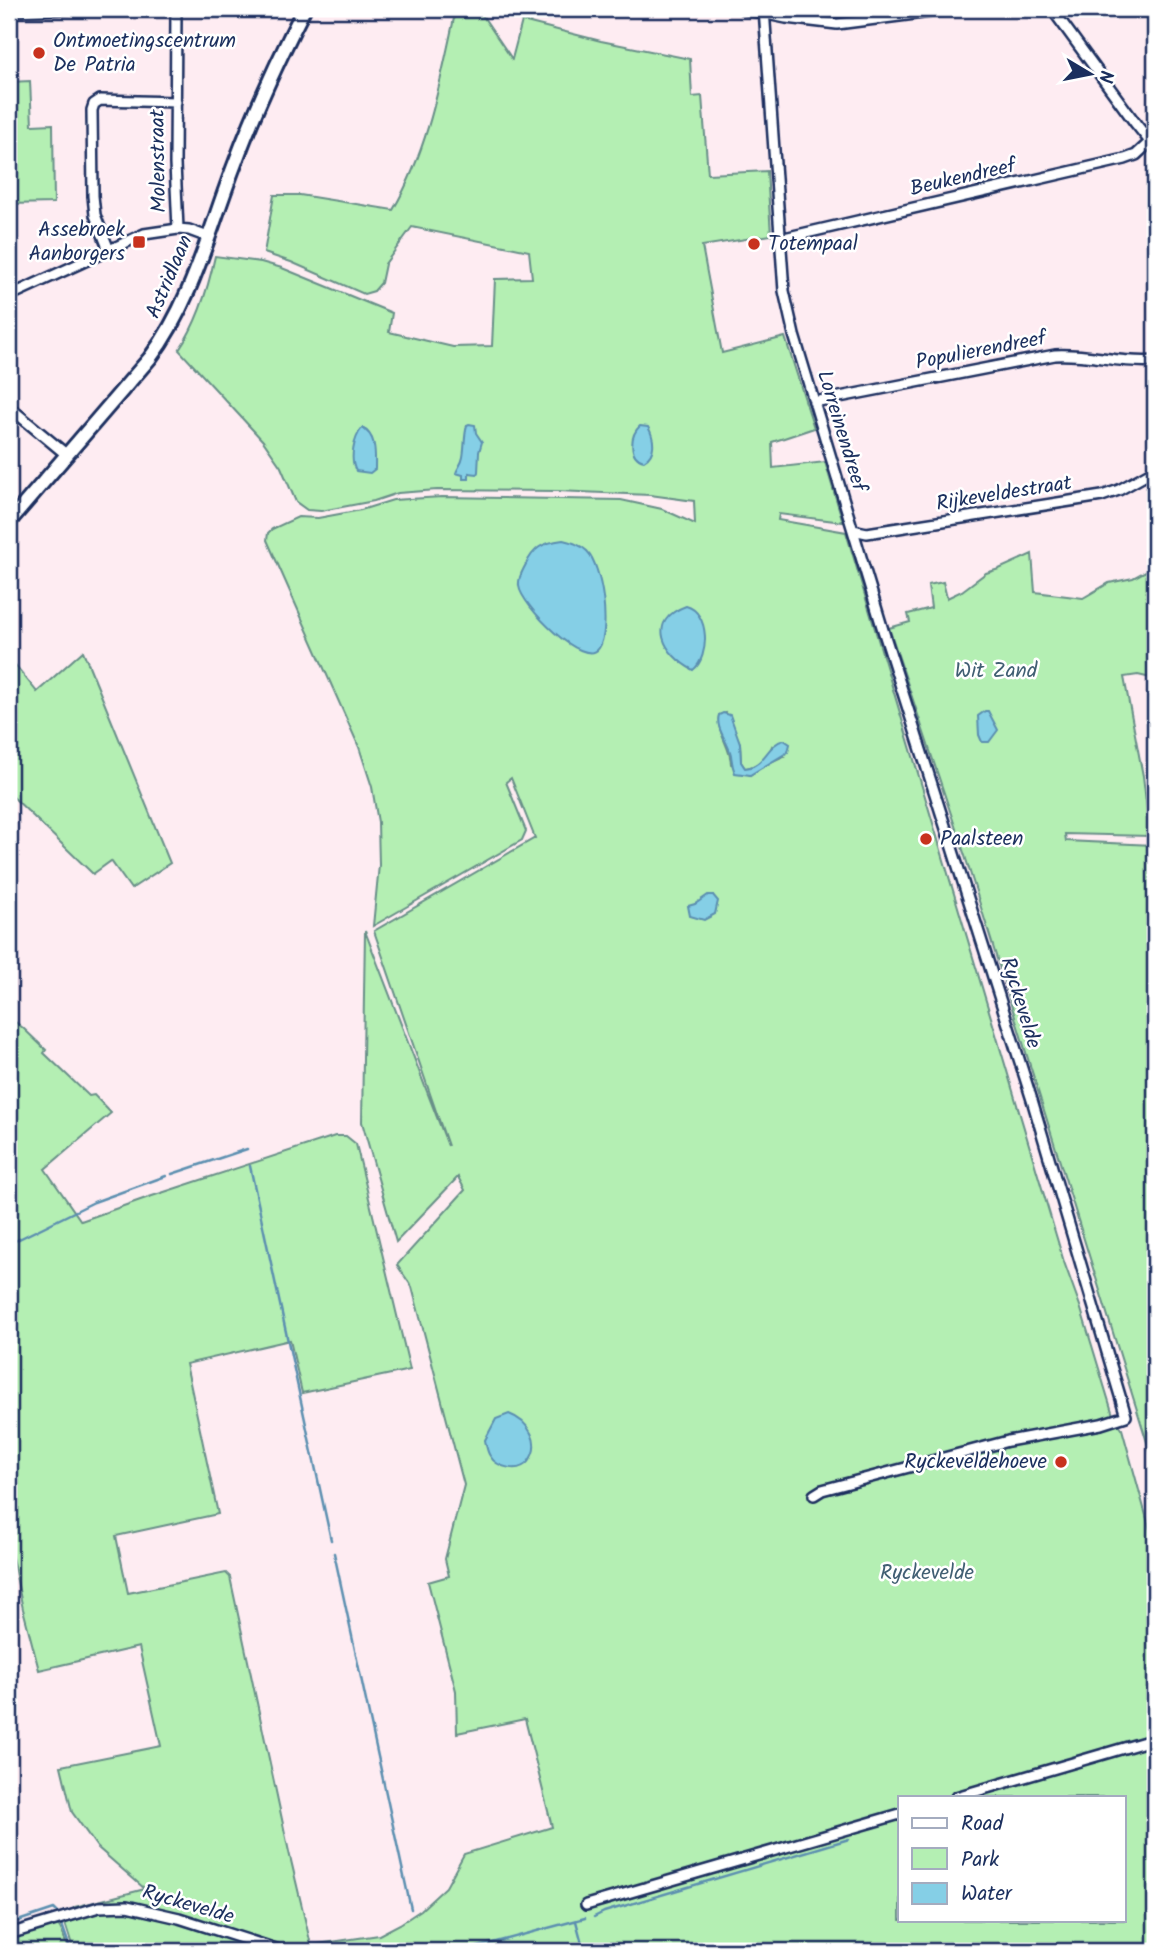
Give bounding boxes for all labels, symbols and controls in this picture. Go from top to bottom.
place label: Ontmoetingscentrum De Patria [53,25,236,82]
north arrow [1056,38,1126,108]
marker: Ontmoetingscentrum De Patria [31,45,47,61]
text: N [1089,68,1121,85]
street label: Molenstraat [142,108,176,213]
street label: Beukendreef [907,149,1021,206]
place label: Assebroek Aanborgers [28,214,125,271]
place label: Totempaal [768,228,858,261]
street label: Astridlaan [138,230,202,324]
marker: Assebroek Aanborgers [131,234,147,250]
marker: Totempaal [746,236,762,252]
street label: Populierendreef [913,322,1051,380]
street label: Lorreinendreef [807,366,876,498]
street label: Rijkeveldestraat [934,467,1075,521]
park label: Wit Zand [955,655,1038,688]
place label: Paalsteen [940,823,1023,856]
marker: Paalsteen [918,831,934,847]
street label: Ryckevelde [990,953,1050,1053]
place label: Ryckeveldehoeve [904,1446,1048,1479]
marker: Ryckeveldehoeve [1053,1454,1069,1470]
park label: Ryckevelde [880,1557,975,1590]
legend [898,1796,1126,1922]
text: Road [961,1808,1004,1841]
text: Park [961,1844,999,1877]
street label: Ryckevelde [138,1876,238,1934]
text: Water [961,1878,1013,1911]

